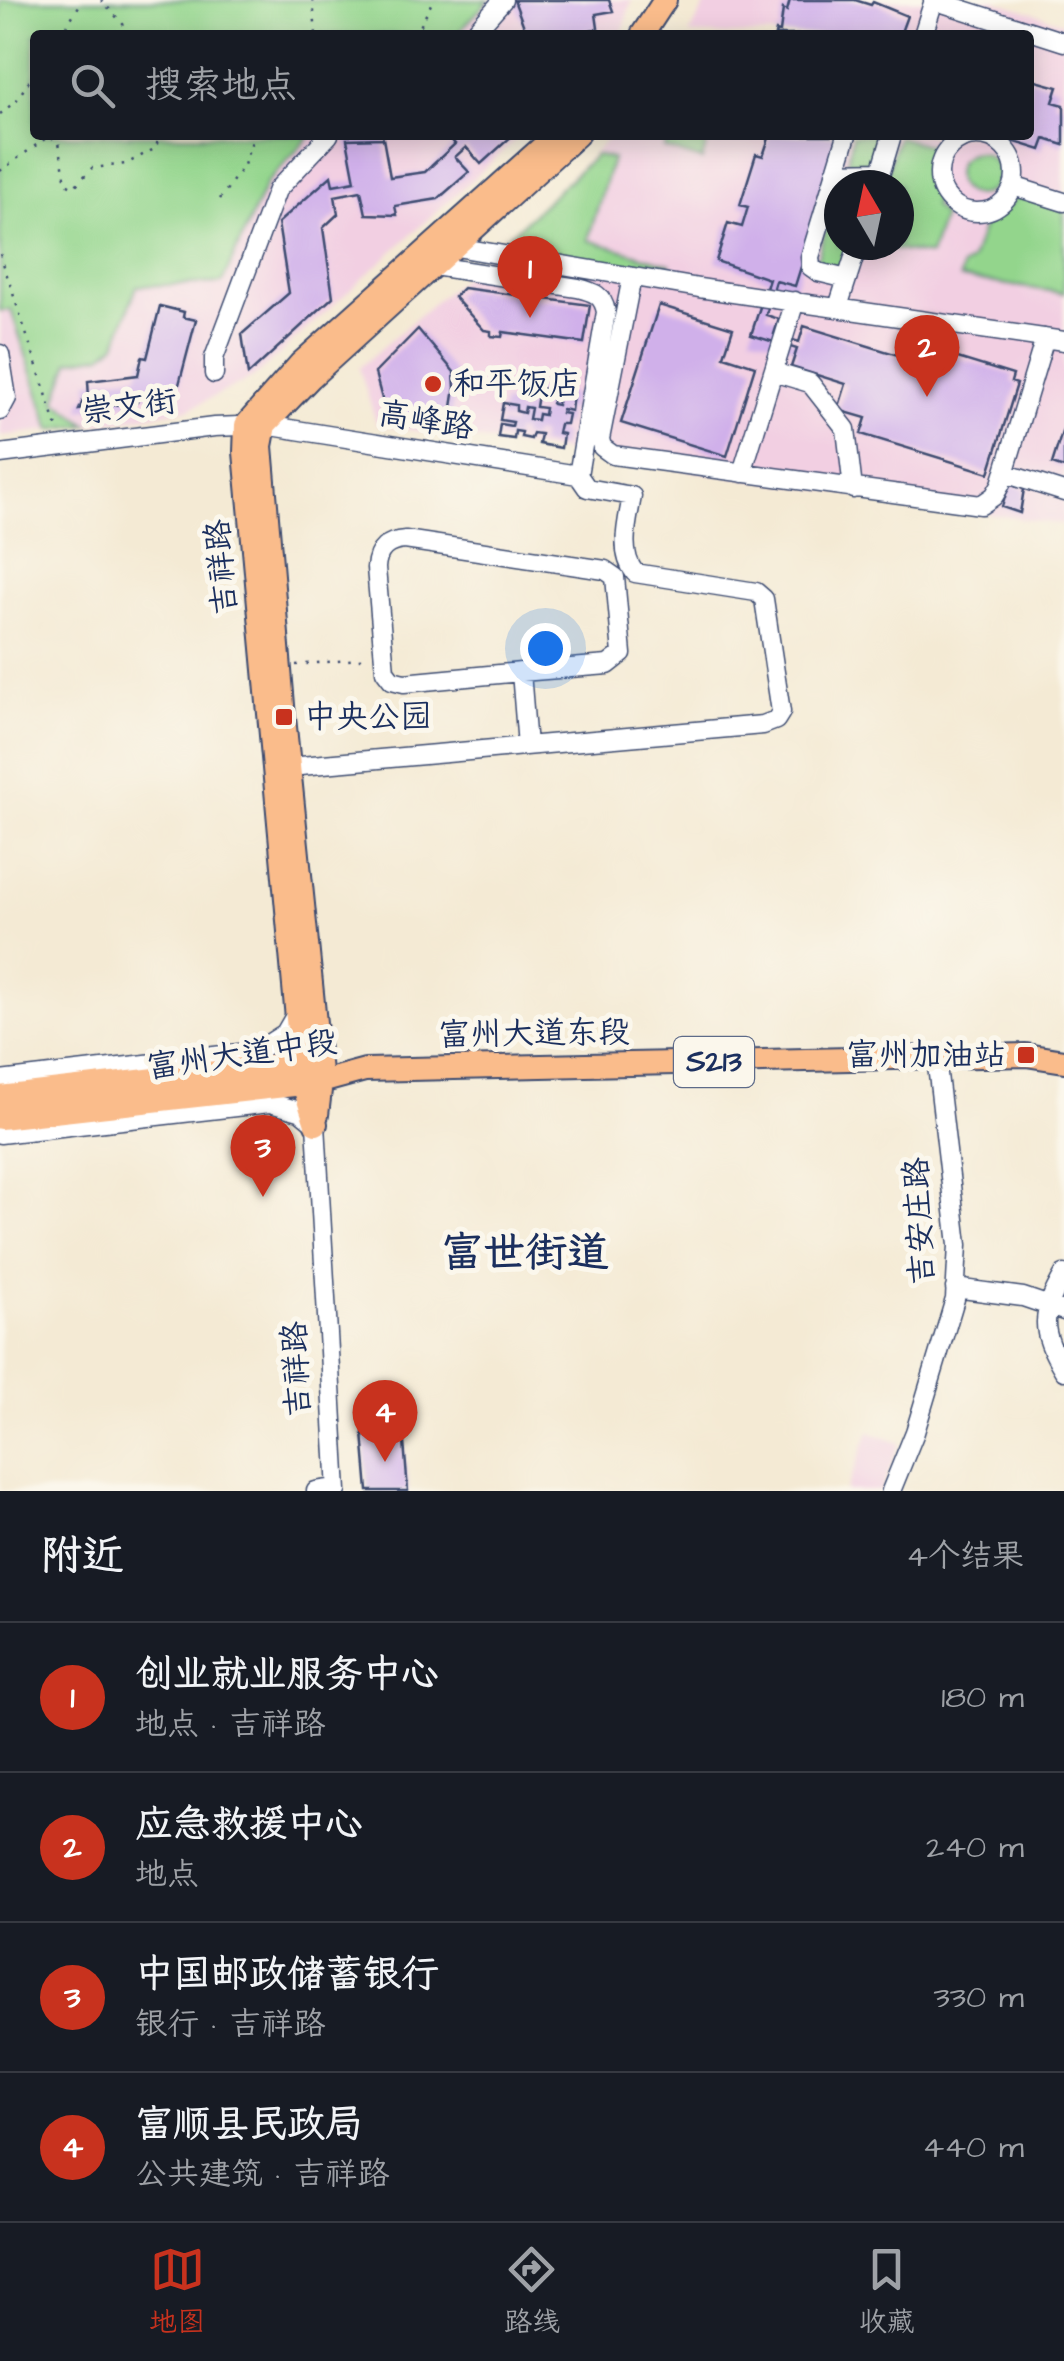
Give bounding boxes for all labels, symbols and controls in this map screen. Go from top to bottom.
search box [30,30,1034,140]
icon: search [65,58,120,113]
text: 搜索地点 [145,60,297,112]
north arrow [824,170,914,260]
pin: 1 [498,236,562,318]
pin: 2 [894,314,960,397]
place label: 和平饭店 [453,362,581,407]
marker: 和平饭店 [422,373,444,395]
street label: 崇文街 [79,379,179,435]
street label: 高峰路 [375,391,477,451]
street label: 吉祥路 [195,517,249,617]
your location [520,623,571,674]
place label: 中央公园 [304,695,432,740]
marker: 中央公园 [273,706,295,728]
street label: 富州大道东段 [438,1010,630,1058]
street label: 富州大道中段 [144,1019,340,1091]
place label: 富州加油站 [846,1033,1006,1078]
road number: S213 [674,1037,754,1087]
marker: 富州加油站 [1015,1044,1037,1066]
pin: 3 [230,1114,296,1197]
street label: 吉安庄路 [894,1156,946,1286]
district label: 富世街道 [441,1225,609,1283]
street label: 吉祥路 [272,1320,322,1418]
pin: 4 [352,1380,418,1462]
text: 附近 [40,1528,124,1586]
text: 4个结果 [906,1534,1024,1579]
text: 创业就业服务中心 [135,1649,439,1701]
text: 1 [70,1675,75,1720]
text: 180 m [941,1675,1024,1720]
text: 地点 · 吉祥路 [135,1702,325,1747]
text: 应急救援中心 [135,1799,363,1851]
text: 2 [63,1825,82,1870]
text: 240 m [926,1825,1024,1870]
text: 地点 [135,1852,199,1897]
text: 中国邮政储蓄银行 [135,1949,439,2001]
text: 3 [64,1975,81,2020]
text: 330 m [934,1975,1024,2020]
text: 银行 · 吉祥路 [135,2002,325,2047]
text: 富顺县民政局 [135,2099,363,2151]
text: 4 [62,2125,83,2170]
text: 440 m [923,2125,1024,2170]
text: 公共建筑 · 吉祥路 [135,2152,389,2197]
tab: 地图 [149,2242,205,2342]
tab: 路线 [504,2242,560,2342]
tab: 收藏 [859,2242,915,2342]

